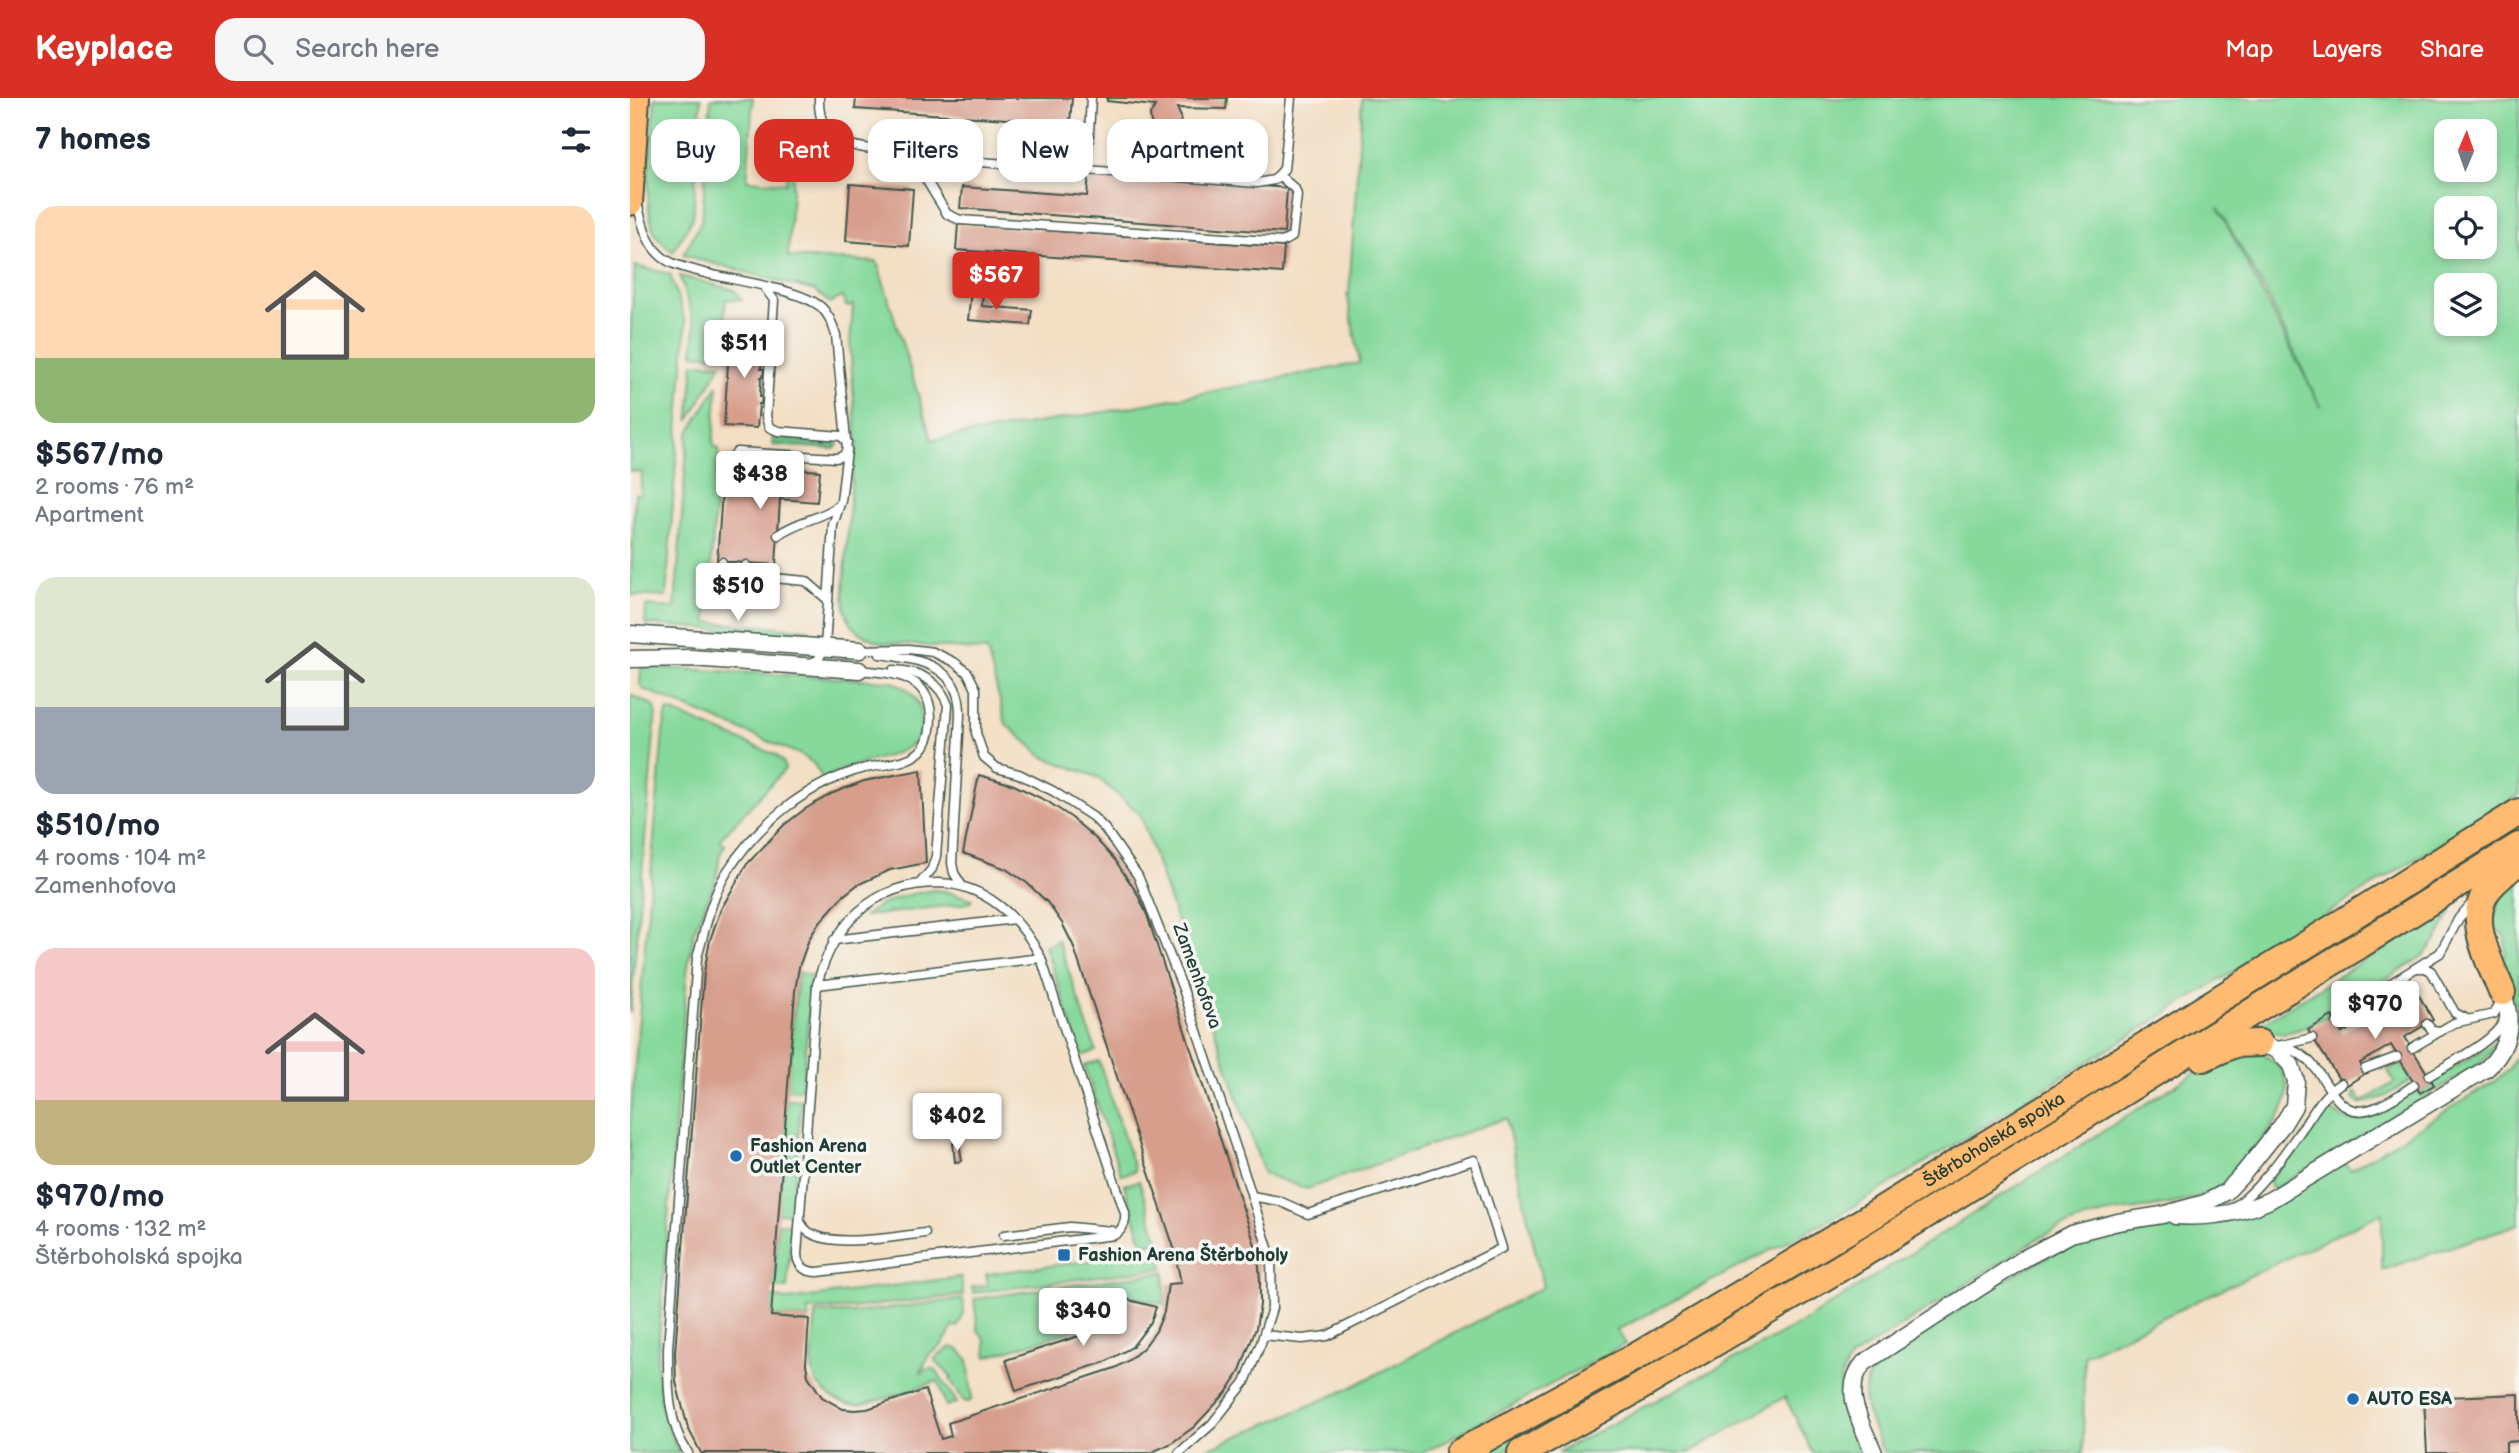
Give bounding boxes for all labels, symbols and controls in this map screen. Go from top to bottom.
search box [215,18,705,81]
text: Keyplace [35,29,173,69]
icon: search [239,30,277,68]
text: Search here [295,34,439,65]
text: Map [2225,35,2273,64]
text: Layers [2311,35,2382,64]
text: Share [2420,35,2484,64]
chip: Buy [651,119,740,182]
chip: Rent [754,119,854,182]
chip: Filters [868,119,983,182]
chip: New [997,119,1093,182]
chip: Apartment [1107,119,1268,182]
north arrow [2434,119,2497,182]
map controls [2434,119,2497,336]
icon: filters [557,121,595,159]
text: 7 homes [35,122,151,158]
button: locate [2434,196,2497,259]
icon: home [252,252,378,378]
pin: $567 [955,252,1037,312]
text: $567 [968,261,1024,289]
button: layers [2434,273,2497,336]
pin: $511 [703,320,785,380]
text: $511 [720,329,768,357]
text: $567/mo [35,437,164,473]
pin: $438 [719,452,801,511]
text: $438 [732,460,788,488]
text: 2 rooms · 76 m² [35,473,194,501]
text: Apartment [35,501,144,529]
pin: $510 [697,564,779,623]
text: $510 [712,572,764,600]
icon: home [252,623,378,749]
text: $510/mo [35,808,160,844]
text: 4 rooms · 104 m² [35,844,206,872]
text: Zamenhofova [35,872,176,900]
street label: Zamenhofova [1168,919,1226,1032]
pin: $970 [2334,982,2416,1041]
text: $970 [2347,990,2403,1018]
icon: home [252,994,378,1120]
street label: Štěrboholská spojka [1919,1088,2068,1192]
pin: $402 [916,1094,998,1153]
text: $402 [929,1102,985,1130]
place label: Fashion Arena Outlet Center [750,1136,867,1178]
marker: Fashion Arena Outlet Center [728,1148,744,1164]
text: $970/mo [35,1179,164,1215]
text: 4 rooms · 132 m² [35,1215,206,1243]
text: Štěrboholská spojka [35,1243,243,1271]
place label: Fashion Arena Štěrboholy [1078,1243,1289,1266]
marker: Fashion Arena Štěrboholy [1056,1247,1072,1263]
pin: $340 [1042,1288,1124,1348]
text: $340 [1055,1297,1111,1325]
place label: AUTO ESA [2366,1389,2453,1410]
marker: AUTO ESA [2345,1391,2361,1407]

